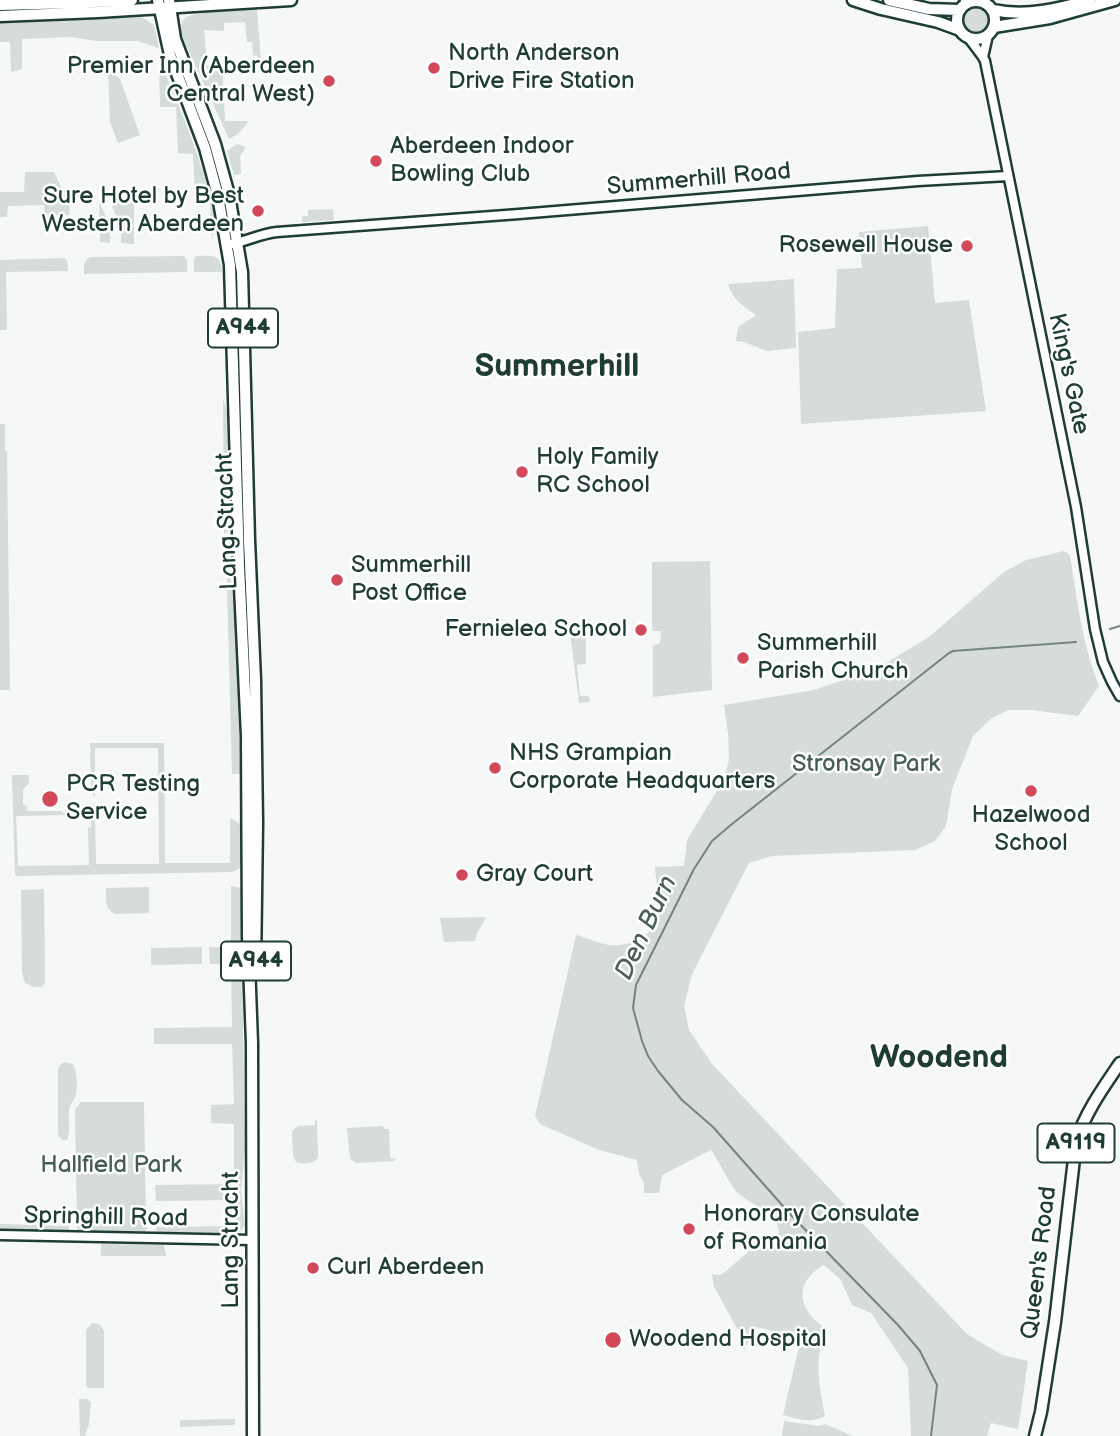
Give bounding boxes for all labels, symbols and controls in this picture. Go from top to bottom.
place label: North Anderson Drive Fire Station [448,40,635,96]
place label: Premier Inn (Aberdeen Central West) [67,53,315,109]
marker: North Anderson Drive Fire Station [426,60,442,76]
marker: Premier Inn (Aberdeen Central West) [321,73,337,89]
place label: Aberdeen Indoor Bowling Club [390,133,573,189]
marker: Aberdeen Indoor Bowling Club [368,153,384,169]
street label: Summerhill Road [606,158,792,202]
place label: Sure Hotel by Best Western Aberdeen [41,183,244,239]
marker: Sure Hotel by Best Western Aberdeen [250,203,266,219]
place label: Rosewell House [778,232,953,260]
marker: Rosewell House [959,238,975,254]
road number: A944 [208,308,278,348]
street label: King's Gate [1041,311,1095,437]
district label: Summerhill [475,349,639,387]
place label: Holy Family RC School [536,444,659,500]
street label: Lang Stracht [211,452,245,590]
marker: Holy Family RC School [514,464,530,480]
place label: Summerhill Post Office [351,552,471,608]
marker: Summerhill Post Office [329,572,345,588]
place label: Fernielea School [444,616,627,644]
marker: Fernielea School [633,622,649,638]
place label: Summerhill Parish Church [757,630,908,686]
marker: Summerhill Parish Church [735,650,751,666]
place label: NHS Grampian Corporate Headquarters [509,740,775,796]
park label: Stronsay Park [792,751,940,779]
marker: NHS Grampian Corporate Headquarters [487,760,503,776]
place label: PCR Testing Service [66,771,200,827]
marker: Hazelwood School [1023,783,1039,799]
marker: PCR Testing Service [40,789,60,809]
place label: Hazelwood School [972,802,1090,858]
place label: Gray Court [476,861,593,889]
marker: Gray Court [454,867,470,883]
water label: Den Burn [609,871,685,985]
road number: A944 [221,942,291,980]
district label: Woodend [870,1040,1008,1078]
road number: A9119 [1038,1124,1114,1162]
park label: Hallfield Park [40,1152,182,1180]
street label: Lang Stracht [218,1171,246,1309]
street label: Queen's Road [1016,1185,1064,1341]
place label: Honorary Consulate of Romania [703,1201,919,1257]
street label: Springhill Road [24,1202,188,1234]
marker: Honorary Consulate of Romania [681,1221,697,1237]
place label: Curl Aberdeen [327,1254,484,1282]
marker: Curl Aberdeen [305,1260,321,1276]
place label: Woodend Hospital [629,1326,827,1354]
marker: Woodend Hospital [603,1330,623,1350]

